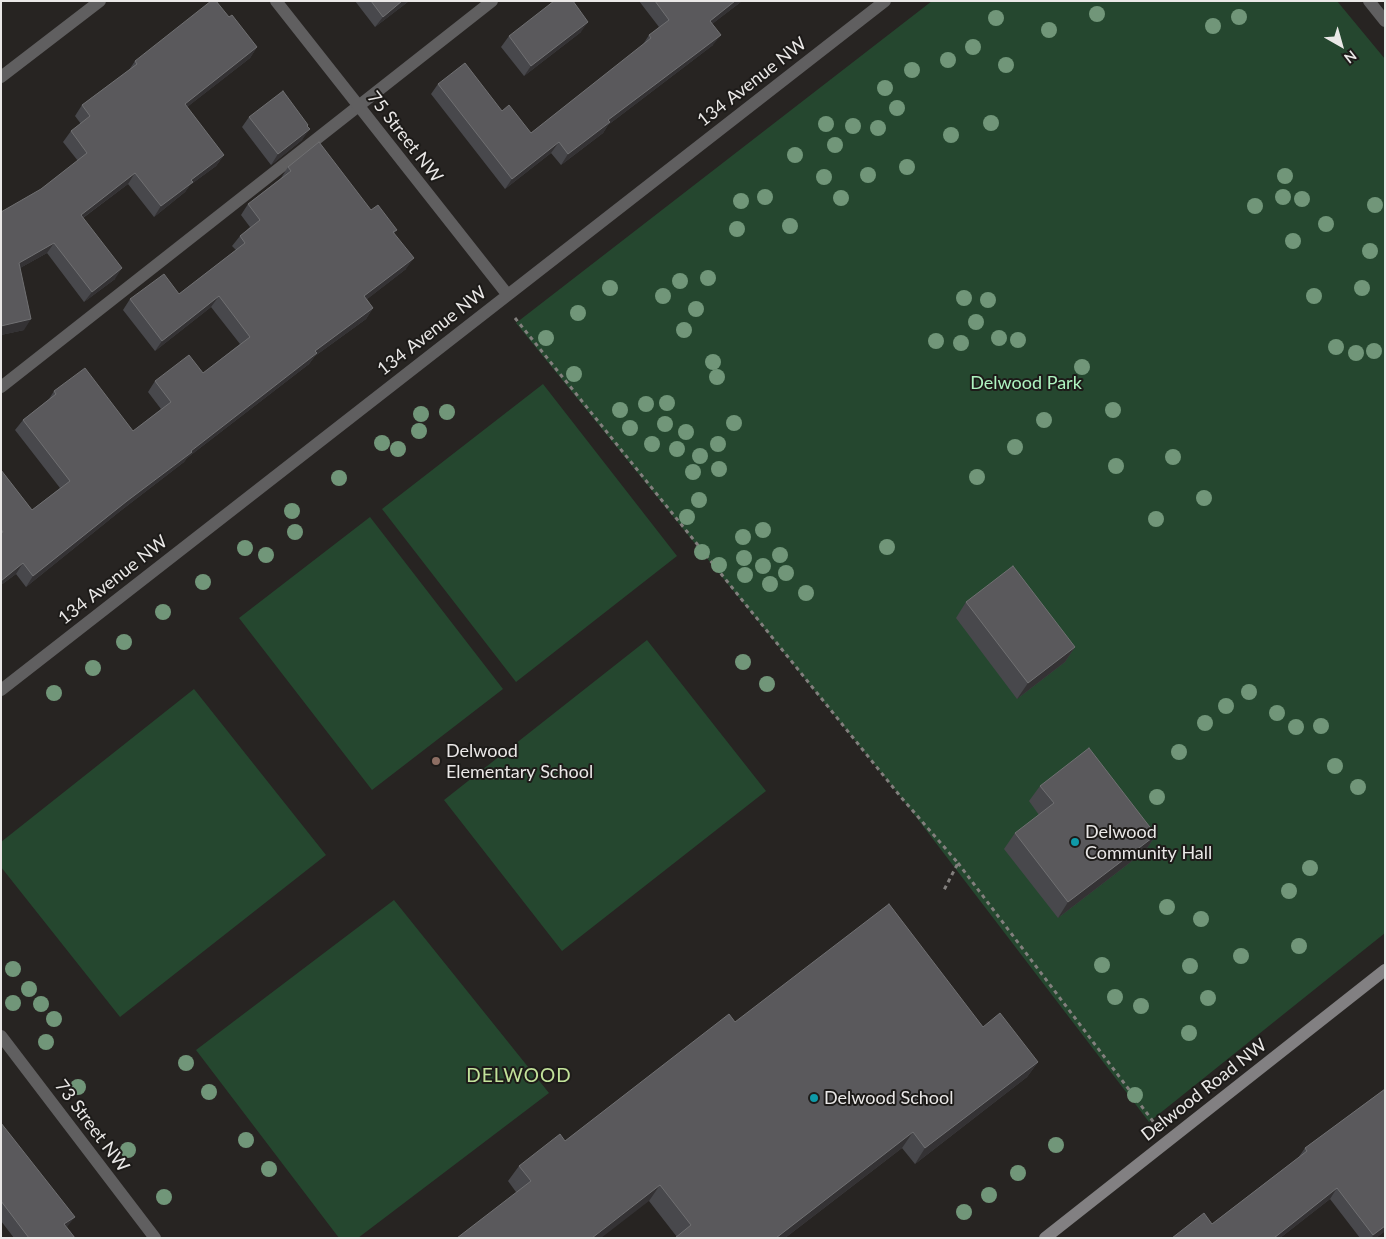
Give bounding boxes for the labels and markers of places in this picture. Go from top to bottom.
place label: Delwood Elementary School [446,740,593,782]
marker: Delwood Elementary School [430,755,442,767]
place label: Delwood Community Hall [1085,821,1212,864]
marker: Delwood Community Hall [1069,836,1081,848]
place label: Delwood School [824,1087,953,1109]
marker: Delwood School [808,1092,820,1104]

